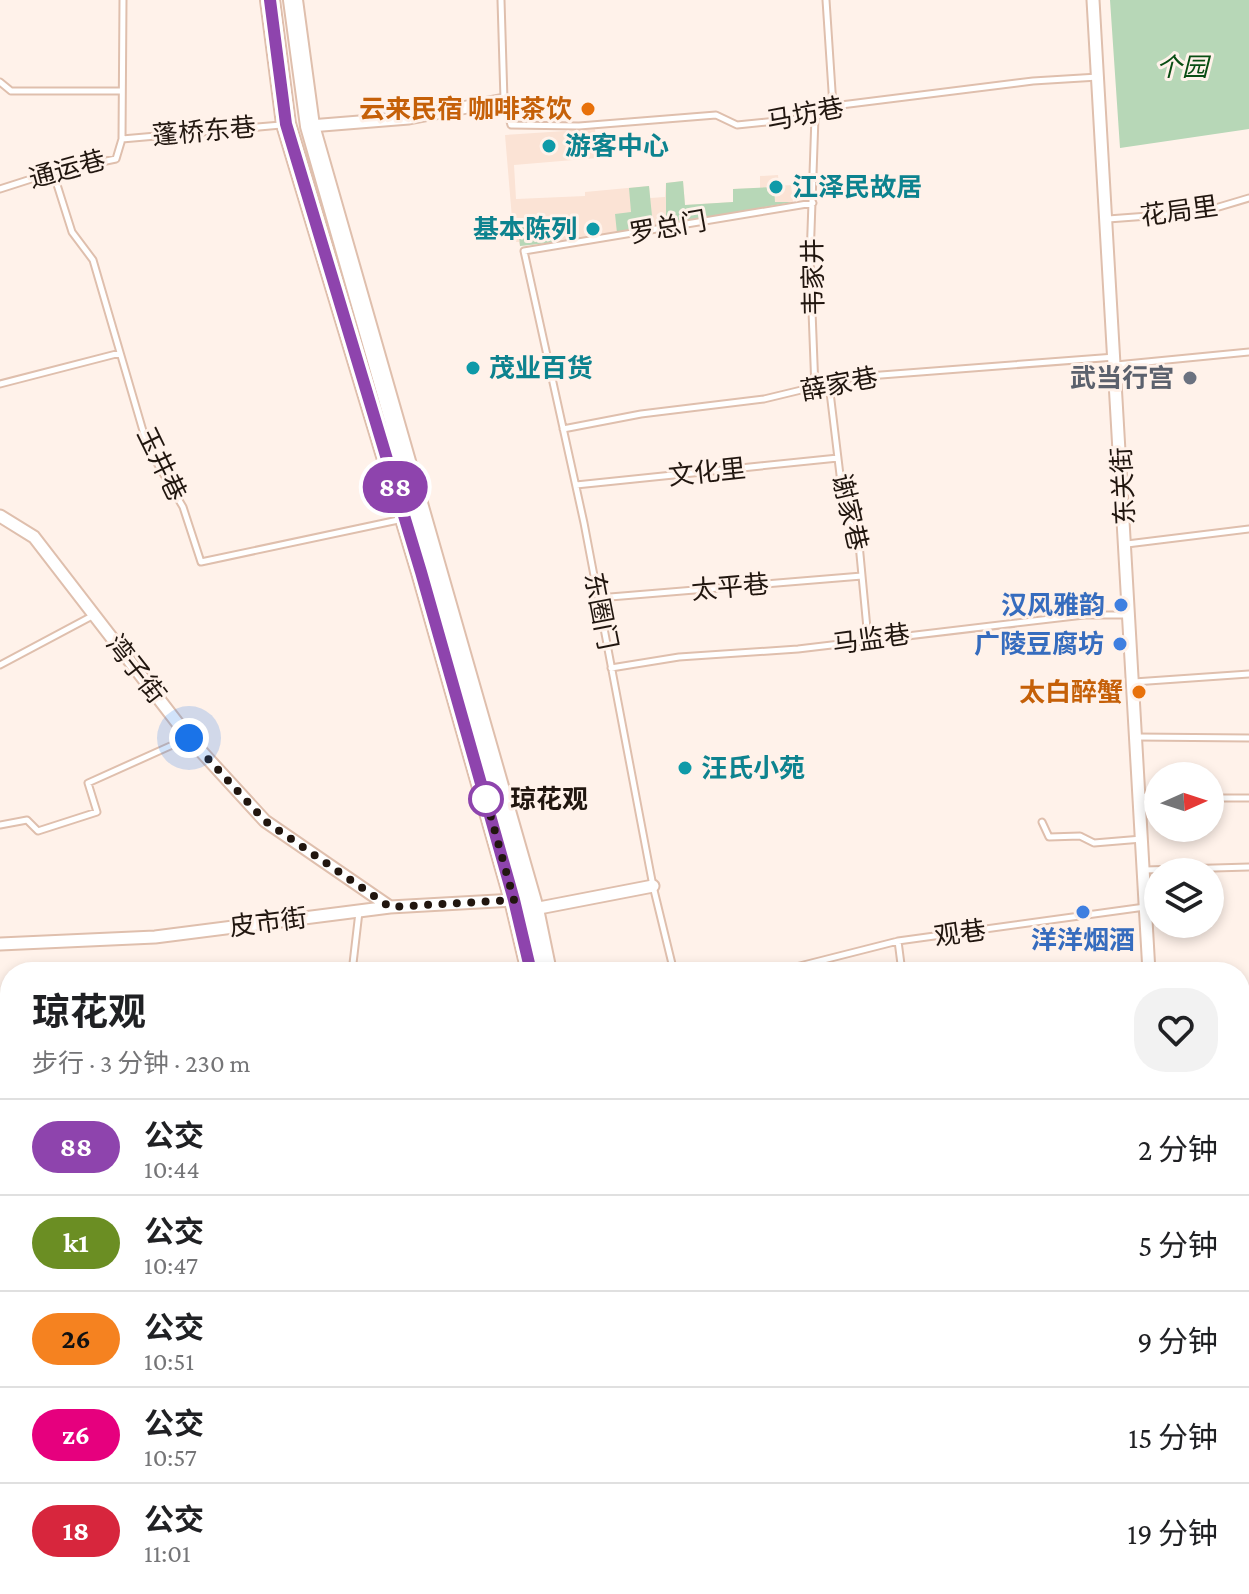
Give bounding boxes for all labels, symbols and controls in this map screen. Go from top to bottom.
park label: 个园 [1156,53,1212,82]
street label: 马坊巷 [764,93,846,136]
place label: 云来民宿 咖啡茶饮 [359,95,572,124]
marker: 云来民宿 咖啡茶饮 [579,100,597,118]
street label: 蓬桥东巷 [151,113,257,150]
place label: 游客中心 [565,132,669,161]
marker: 游客中心 [540,137,558,155]
street label: 通运巷 [26,145,109,194]
place label: 江泽民故居 [792,173,922,202]
marker: 江泽民故居 [767,178,785,196]
street label: 花局里 [1138,192,1220,231]
street label: 罗总门 [627,206,709,249]
place label: 基本陈列 [473,215,577,244]
marker: 基本陈列 [584,220,602,238]
street label: 韦家井 [798,238,829,316]
place label: 茂业百货 [489,354,593,383]
marker: 茂业百货 [464,359,482,377]
street label: 薛家巷 [798,363,880,406]
place label: 武当行宫 [1070,364,1174,393]
marker: 武当行宫 [1181,369,1199,387]
street label: 玉井巷 [131,423,192,506]
street label: 东关街 [1107,446,1140,526]
street label: 文化里 [667,454,747,491]
line badge: 88 [359,461,431,513]
text: 88 [379,471,411,502]
street label: 谢家巷 [827,471,872,553]
street label: 东圈门 [579,570,622,652]
street label: 太平巷 [690,570,770,605]
place label: 汉风雅韵 [1001,591,1105,620]
marker: 汉风雅韵 [1112,596,1130,614]
street label: 马监巷 [830,620,912,659]
street label: 湾子街 [100,630,171,709]
place label: 广陵豆腐坊 [974,630,1104,659]
marker: 广陵豆腐坊 [1111,635,1129,653]
place label: 太白醉蟹 [1019,678,1123,707]
marker: 太白醉蟹 [1130,683,1148,701]
your location [169,718,209,758]
place label: 汪氏小苑 [701,754,805,783]
marker: 汪氏小苑 [676,759,694,777]
north arrow [1144,762,1224,842]
map controls [1144,762,1224,938]
marker: 琼花观 [469,782,503,816]
place label: 琼花观 [510,785,588,814]
button: layers [1144,858,1224,938]
street label: 皮市街 [228,903,309,942]
marker: 洋洋烟酒 [1074,903,1092,921]
street label: 观巷 [932,916,988,951]
place label: 洋洋烟酒 [1031,926,1135,955]
button: heart [1134,988,1218,1072]
text: 琼花观 [32,991,146,1033]
text: 步行 · 3 分钟 · 230 m [32,1049,250,1078]
text: 公交 [144,1119,204,1152]
text: 88 [60,1131,92,1162]
text: 2 分钟 [1138,1133,1218,1166]
text: 10:44 [144,1155,200,1184]
text: 公交 [144,1215,204,1248]
text: k1 [63,1227,89,1258]
text: 5 分钟 [1138,1229,1218,1262]
text: 10:47 [144,1251,198,1280]
text: 公交 [144,1311,204,1344]
text: 26 [61,1323,91,1354]
text: 9 分钟 [1137,1325,1218,1358]
text: 10:51 [144,1347,194,1376]
text: 公交 [144,1407,204,1440]
text: z6 [62,1419,90,1450]
text: 15 分钟 [1128,1421,1218,1454]
text: 10:57 [144,1443,197,1472]
text: 公交 [144,1503,204,1536]
text: 18 [63,1515,89,1546]
text: 19 分钟 [1127,1517,1218,1550]
text: 11:01 [144,1539,191,1568]

